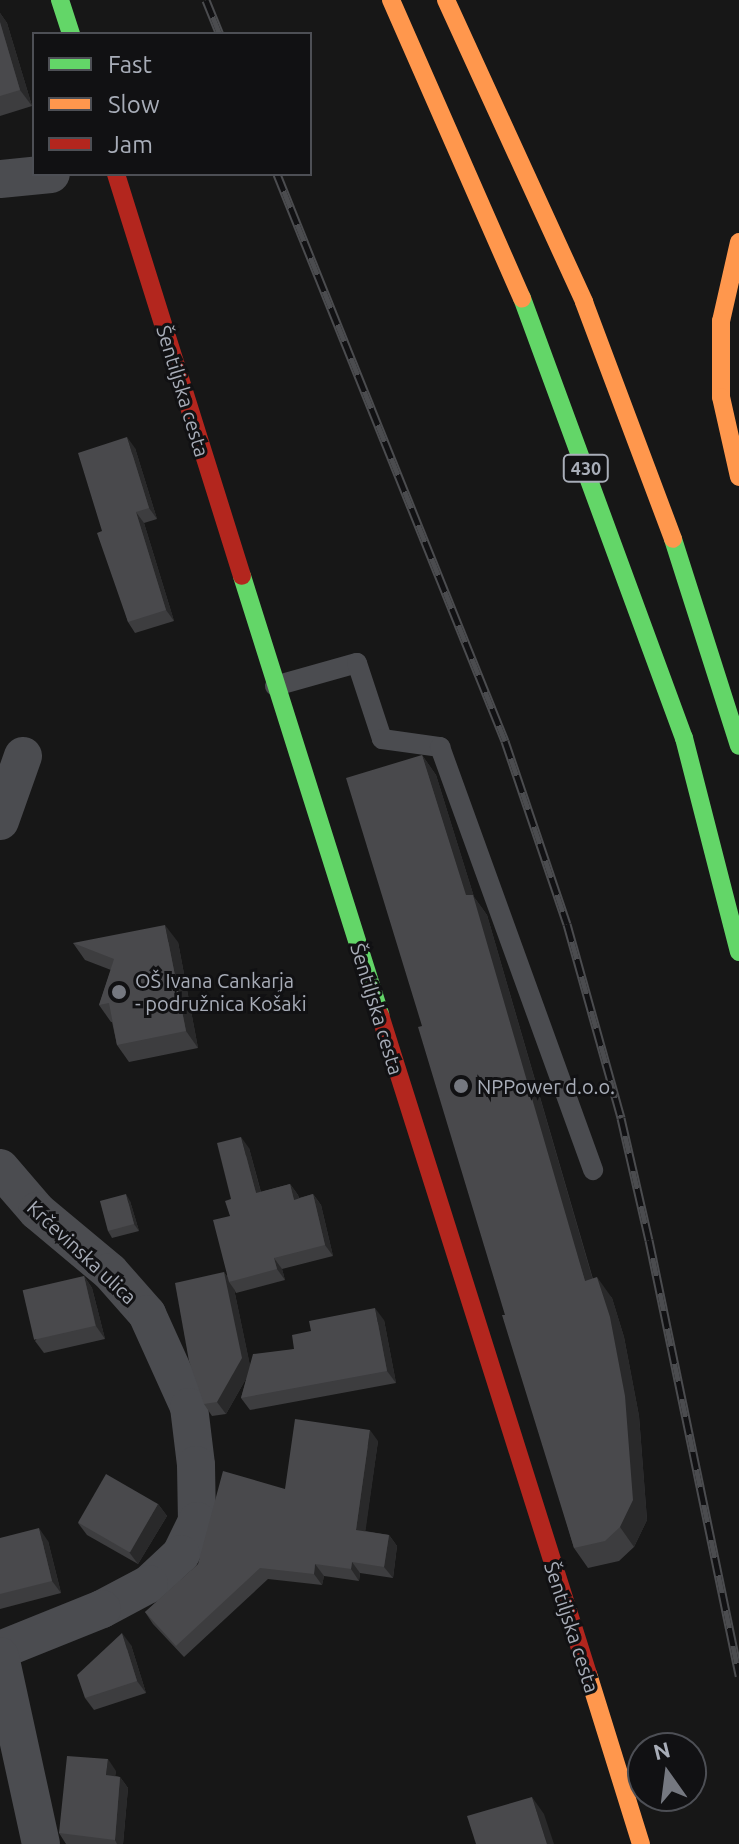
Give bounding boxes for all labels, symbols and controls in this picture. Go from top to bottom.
legend [32,32,312,176]
text: Fast [108,51,152,78]
text: Slow [108,91,160,118]
text: Jam [108,131,153,158]
street label: Šentiljska cesta [152,322,214,460]
road number: 430 [562,454,610,482]
street label: Šentiljska cesta [346,940,408,1078]
place label: OŠ Ivana Cankarja - podružnica Košaki [135,968,307,1015]
marker: OŠ Ivana Cankarja - podružnica Košaki [110,983,128,1001]
place label: NPPower d.o.o. [477,1074,615,1098]
marker: NPPower d.o.o. [452,1077,470,1095]
street label: Krčevinska ulica [22,1195,142,1309]
street label: Šentiljska cesta [540,1558,604,1696]
north arrow [627,1732,707,1812]
text: N [651,1736,673,1764]

